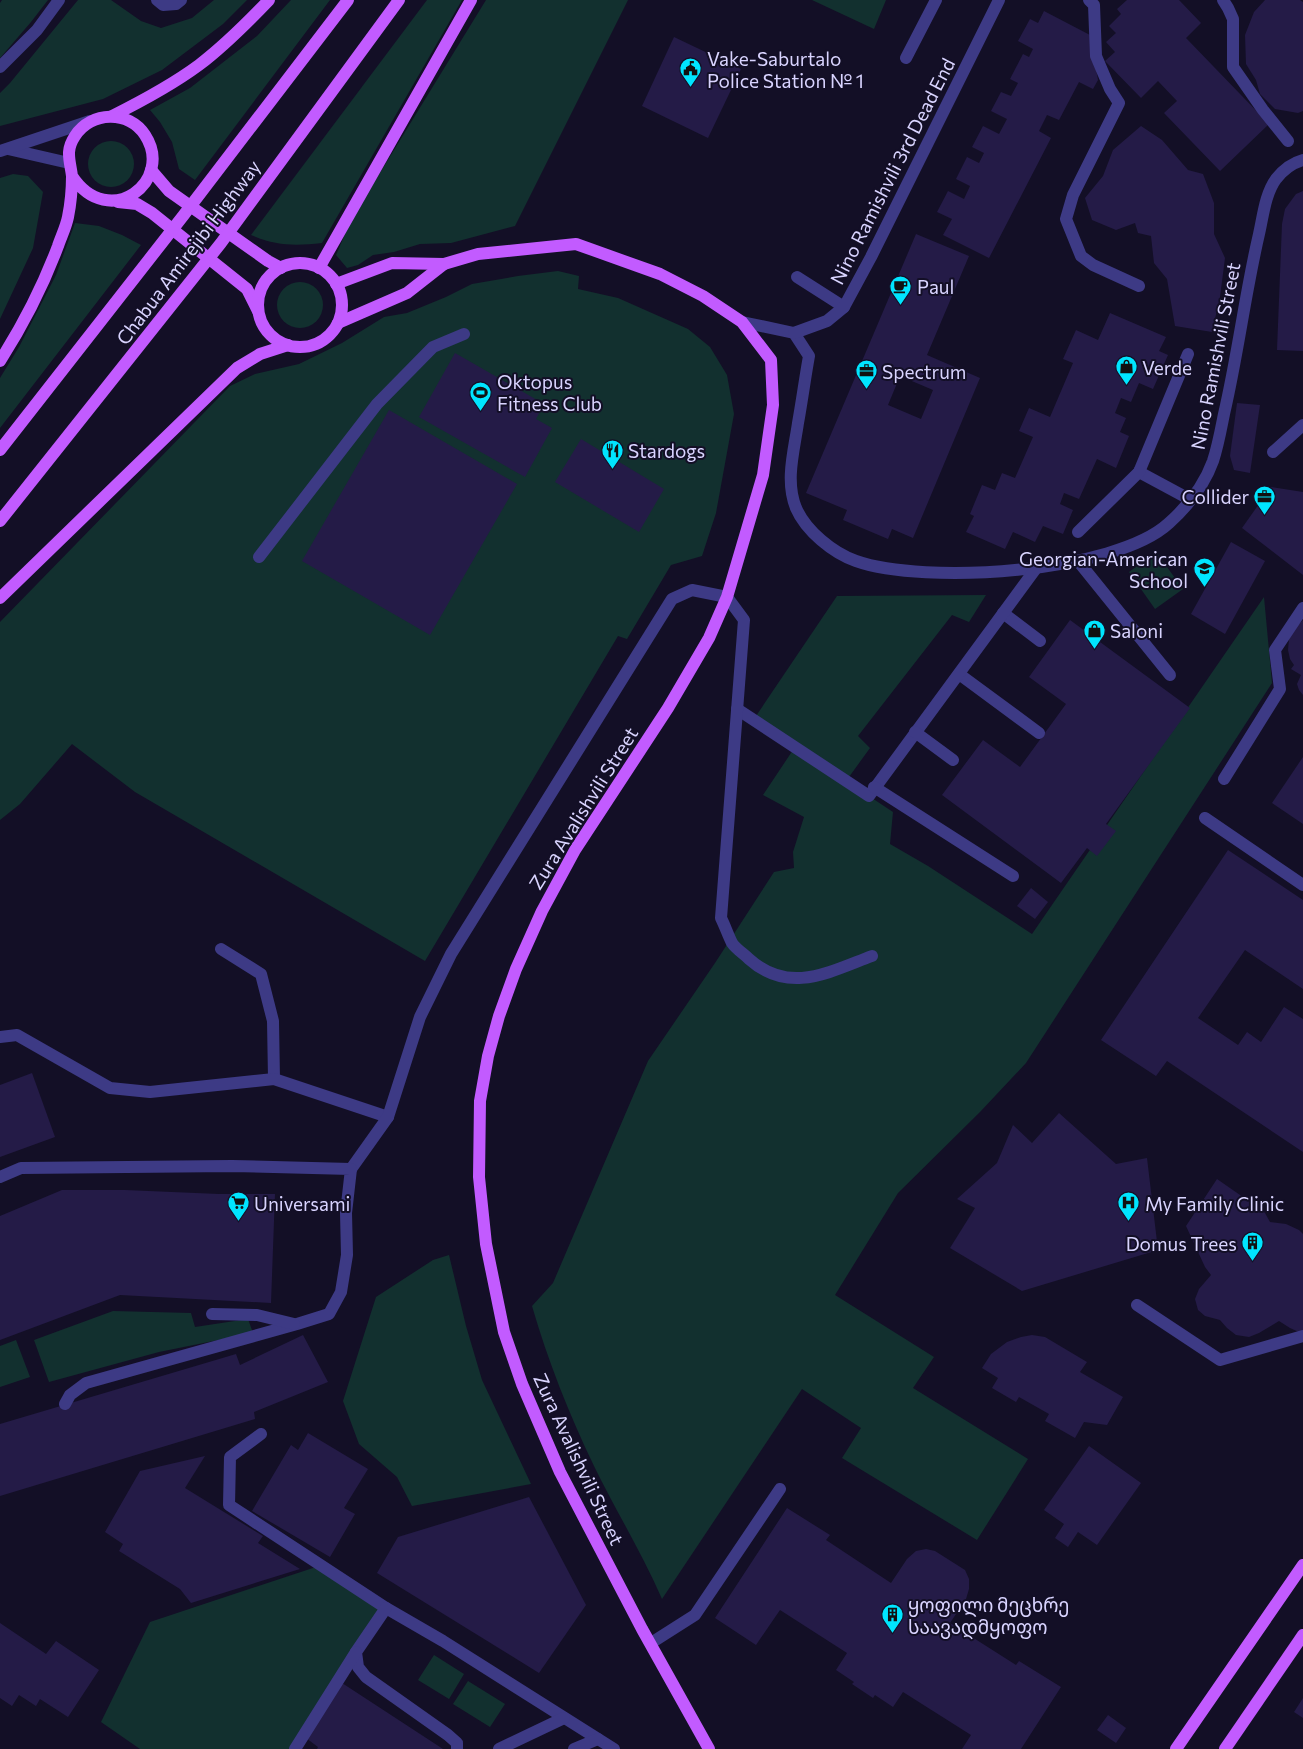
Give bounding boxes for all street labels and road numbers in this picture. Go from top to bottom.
street label: Nino Ramishvili 3rd Dead End [825,54,959,288]
street label: Chabua Amirejibi Highway [111,155,265,349]
street label: Nino Ramishvili Street [1186,260,1244,452]
street label: Zura Avalishvili Street [524,722,642,893]
street label: Zura Avalishvili Street [529,1369,629,1549]

